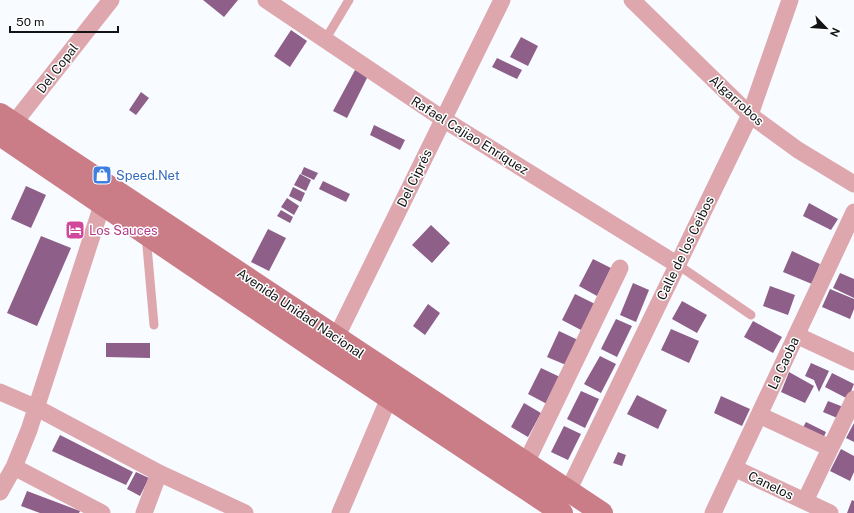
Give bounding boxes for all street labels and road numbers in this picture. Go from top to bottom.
street label: Del Copal [33,41,81,96]
street label: Algarrobos [707,72,767,129]
street label: Rafael Cajiao Enríquez [408,93,531,178]
street label: Del Ciprés [394,147,435,210]
street label: Calle de los Ceibos [654,194,717,303]
street label: Avenida Unidad Nacional [234,265,367,362]
street label: La Caoba [765,335,802,392]
street label: Canelos [746,468,796,503]

